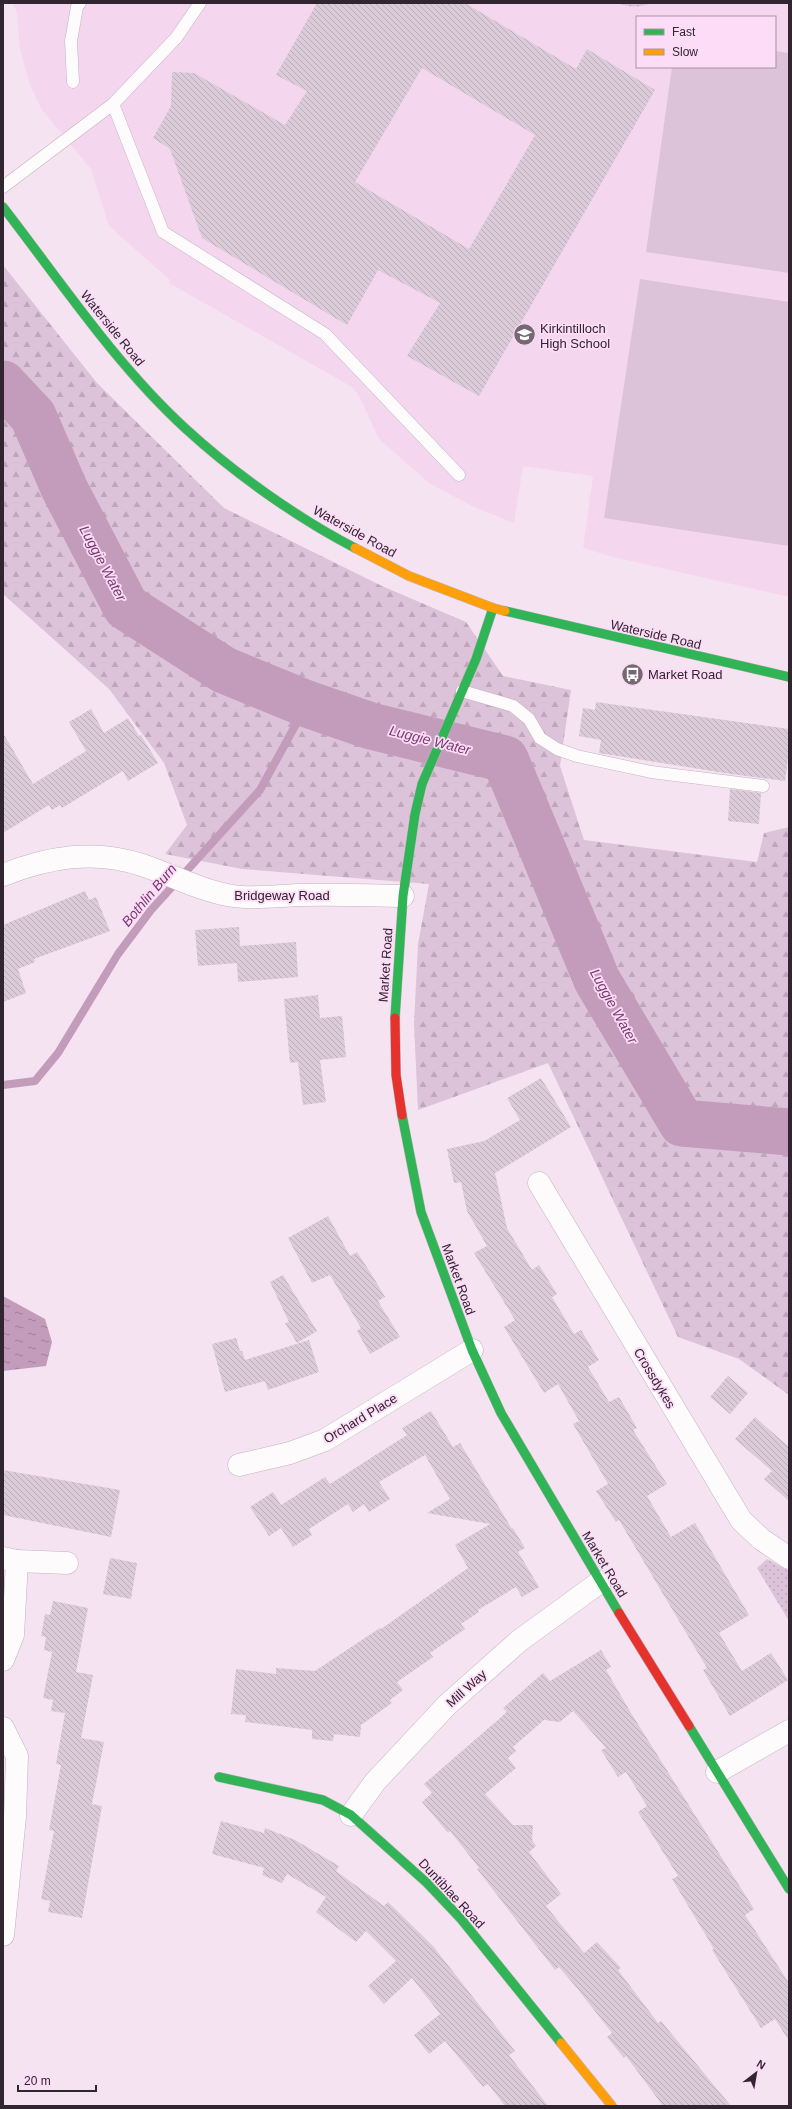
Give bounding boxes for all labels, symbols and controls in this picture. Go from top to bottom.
legend [636,16,776,68]
text: Fast [672,25,696,39]
text: Slow [672,45,698,59]
street label: Waterside Road [78,288,148,369]
place label: Kirkintilloch High School [540,321,610,351]
school or university icon: Kirkintilloch High School [512,322,538,348]
street label: Waterside Road [311,502,399,560]
water label: Luggie Water [76,523,130,605]
street label: Waterside Road [609,617,703,652]
bus stop icon: Market Road [620,661,646,687]
place label: Market Road [648,667,722,682]
water label: Luggie Water [388,722,474,758]
water label: Bothlin Burn [118,860,180,929]
street label: Bridgeway Road [234,888,330,903]
street label: Market Road [375,927,396,1003]
water label: Luggie Water [587,966,642,1047]
street label: Market Road [439,1242,478,1317]
street label: Crossdykes [631,1345,679,1412]
street label: Orchard Place [321,1391,400,1446]
street label: Market Road [579,1528,630,1600]
street label: Mill Way [443,1666,490,1710]
street label: Duntiblae Road [416,1855,488,1931]
north arrow [736,2053,776,2093]
text: N [755,2057,768,2072]
scale bar [18,2067,96,2093]
text: 20 m [24,2074,51,2088]

